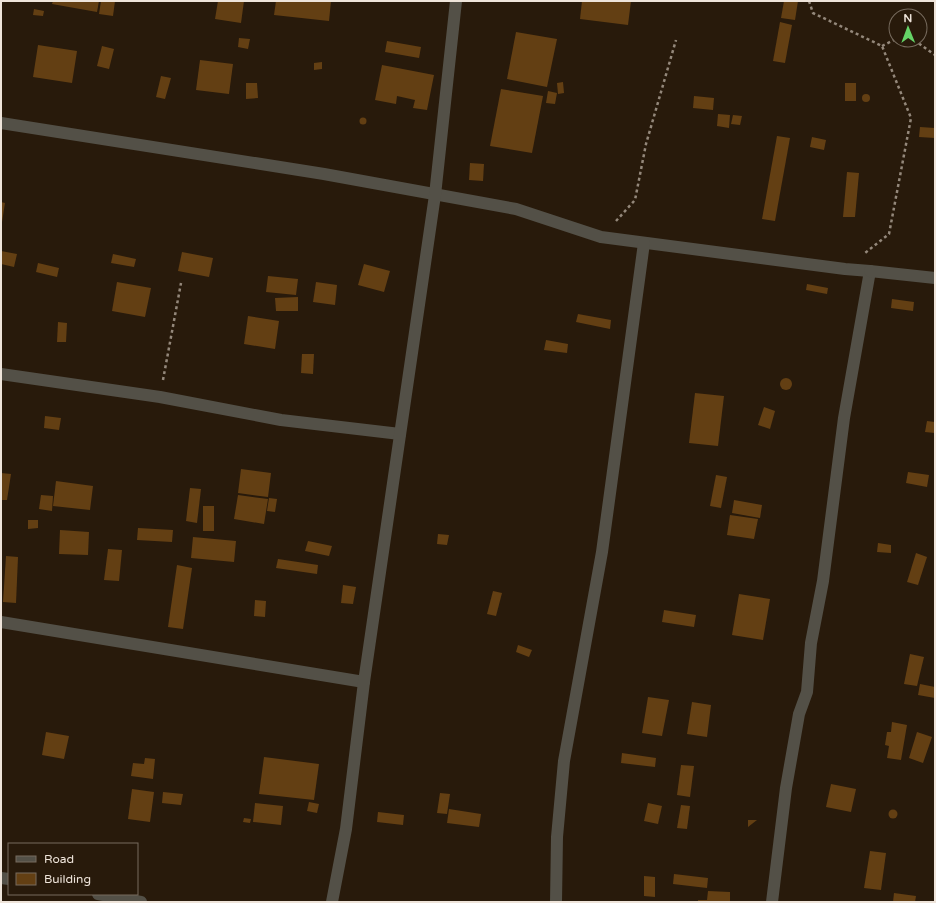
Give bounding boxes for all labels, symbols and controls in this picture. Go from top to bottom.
north arrow [888,8,928,48]
text: N [903,12,912,25]
legend [8,843,138,895]
text: Road [44,852,74,866]
text: Building [44,872,91,886]

